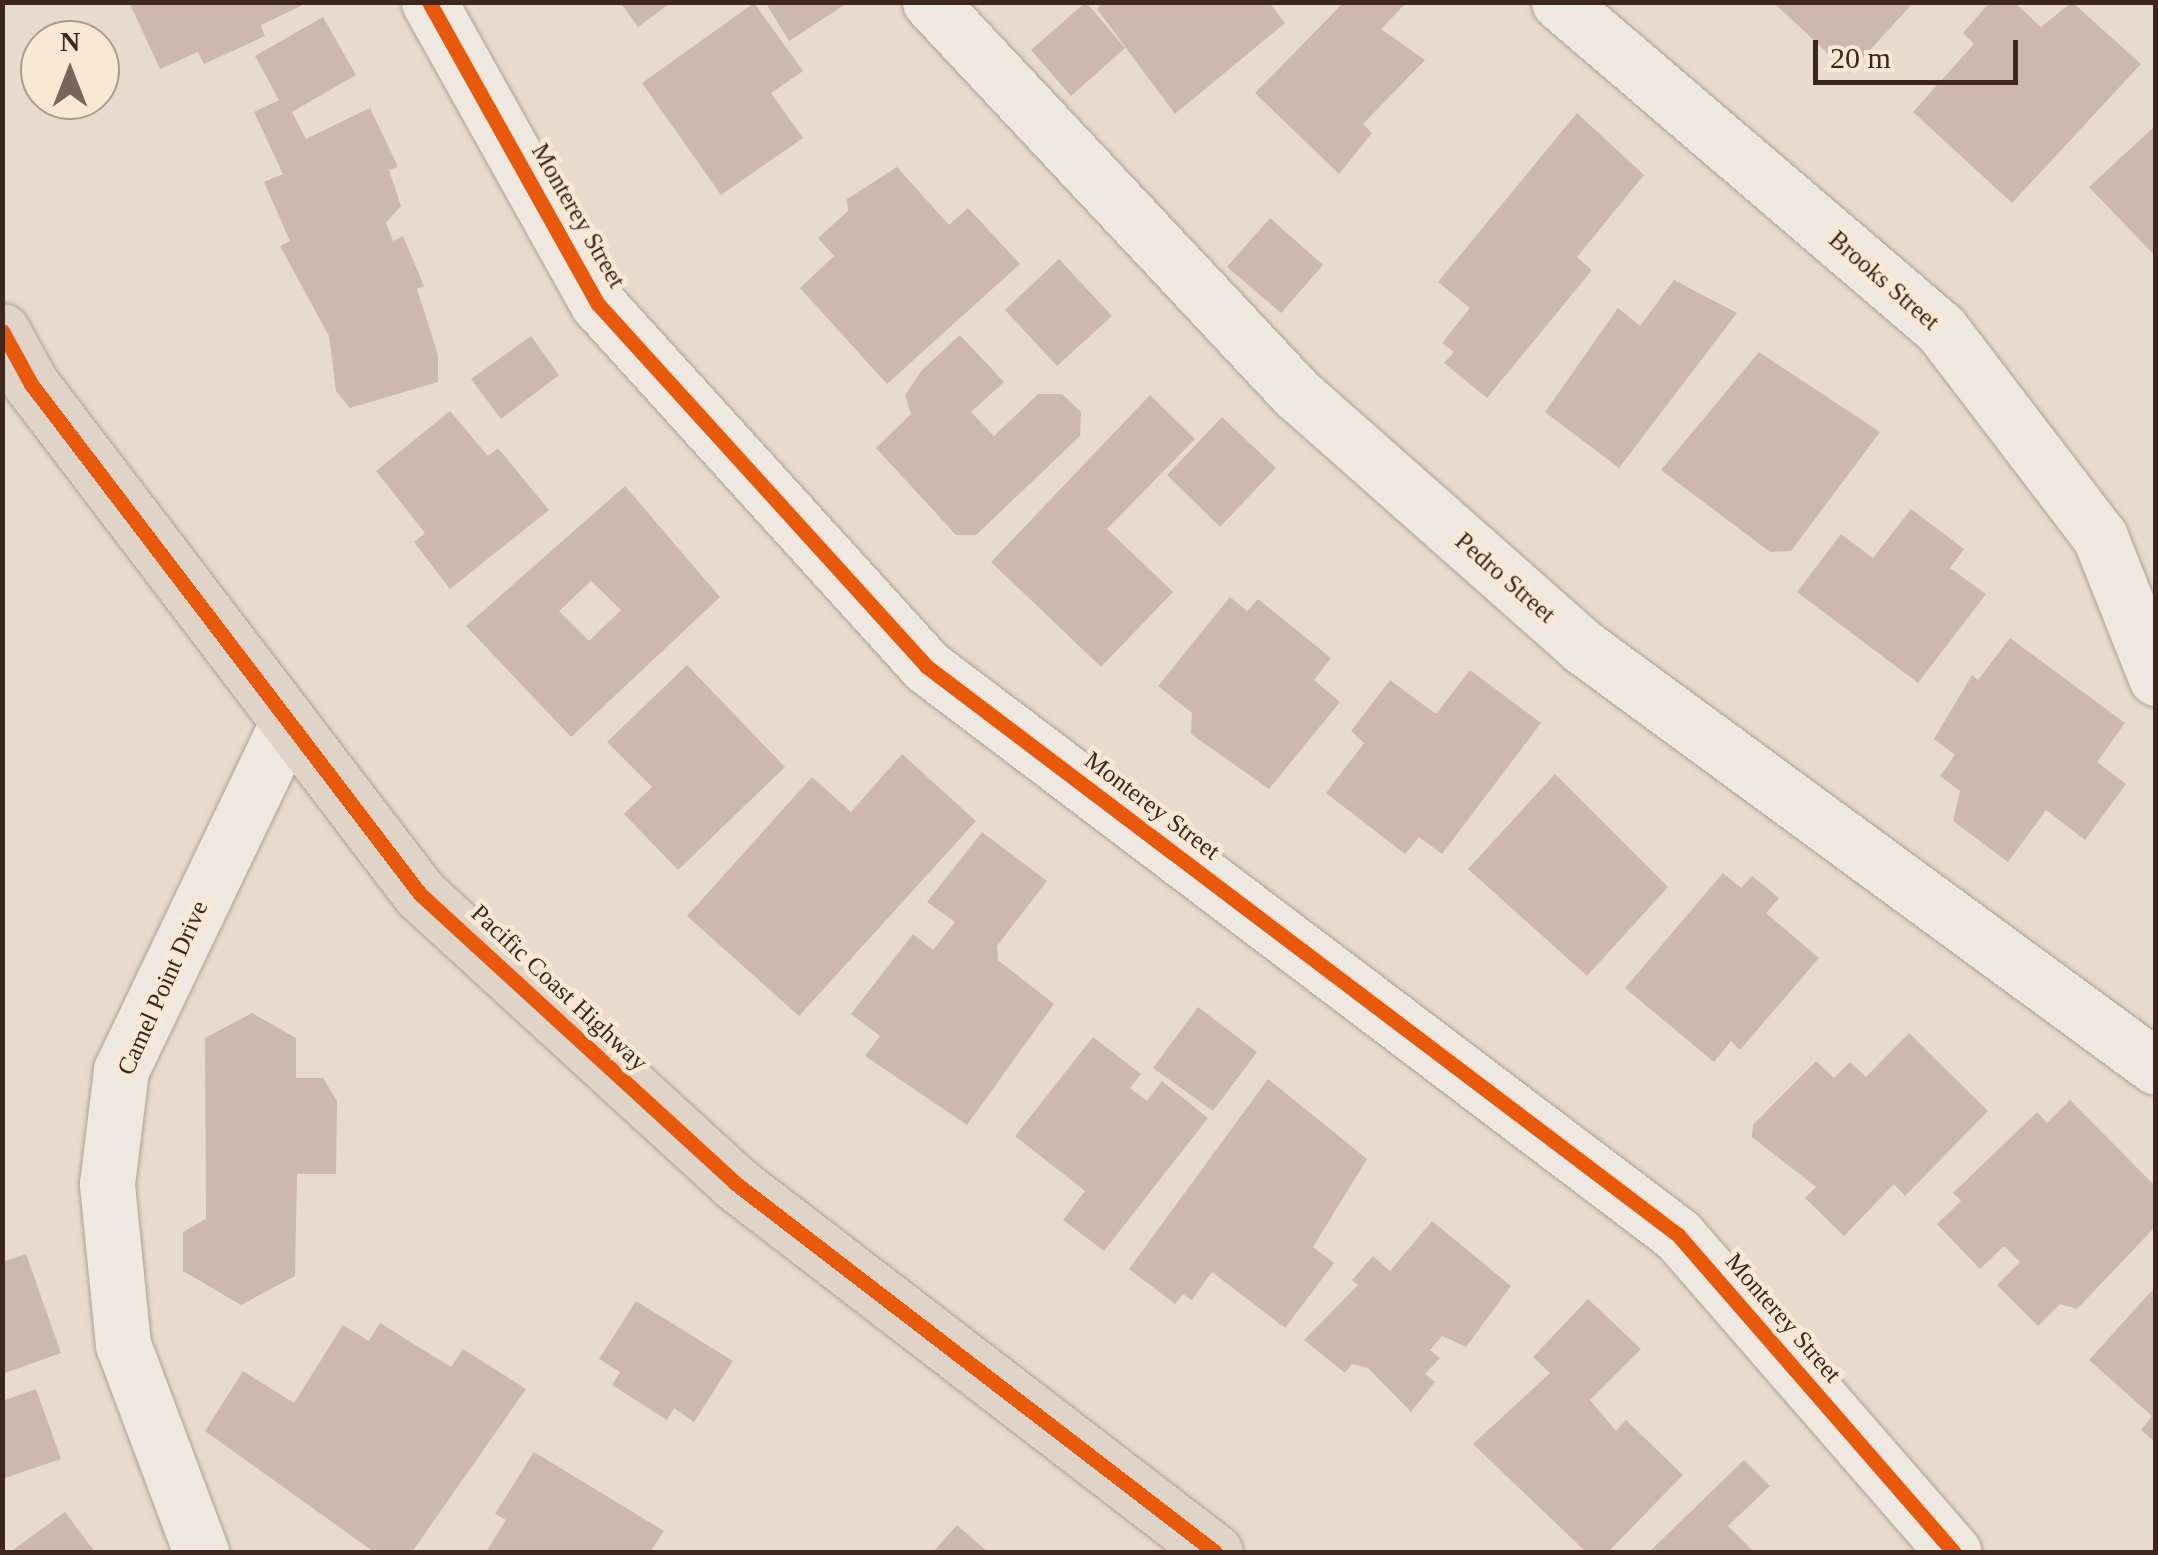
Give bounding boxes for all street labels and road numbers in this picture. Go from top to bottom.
street label: Monterey Street [525,138,631,294]
street label: Brooks Street [1823,225,1945,337]
street label: Pedro Street [1449,526,1561,630]
street label: Monterey Street [1078,745,1226,867]
street label: Camel Point Drive [111,896,215,1080]
street label: Pacific Coast Highway [464,898,654,1078]
street label: Monterey Street [1719,1247,1847,1389]

